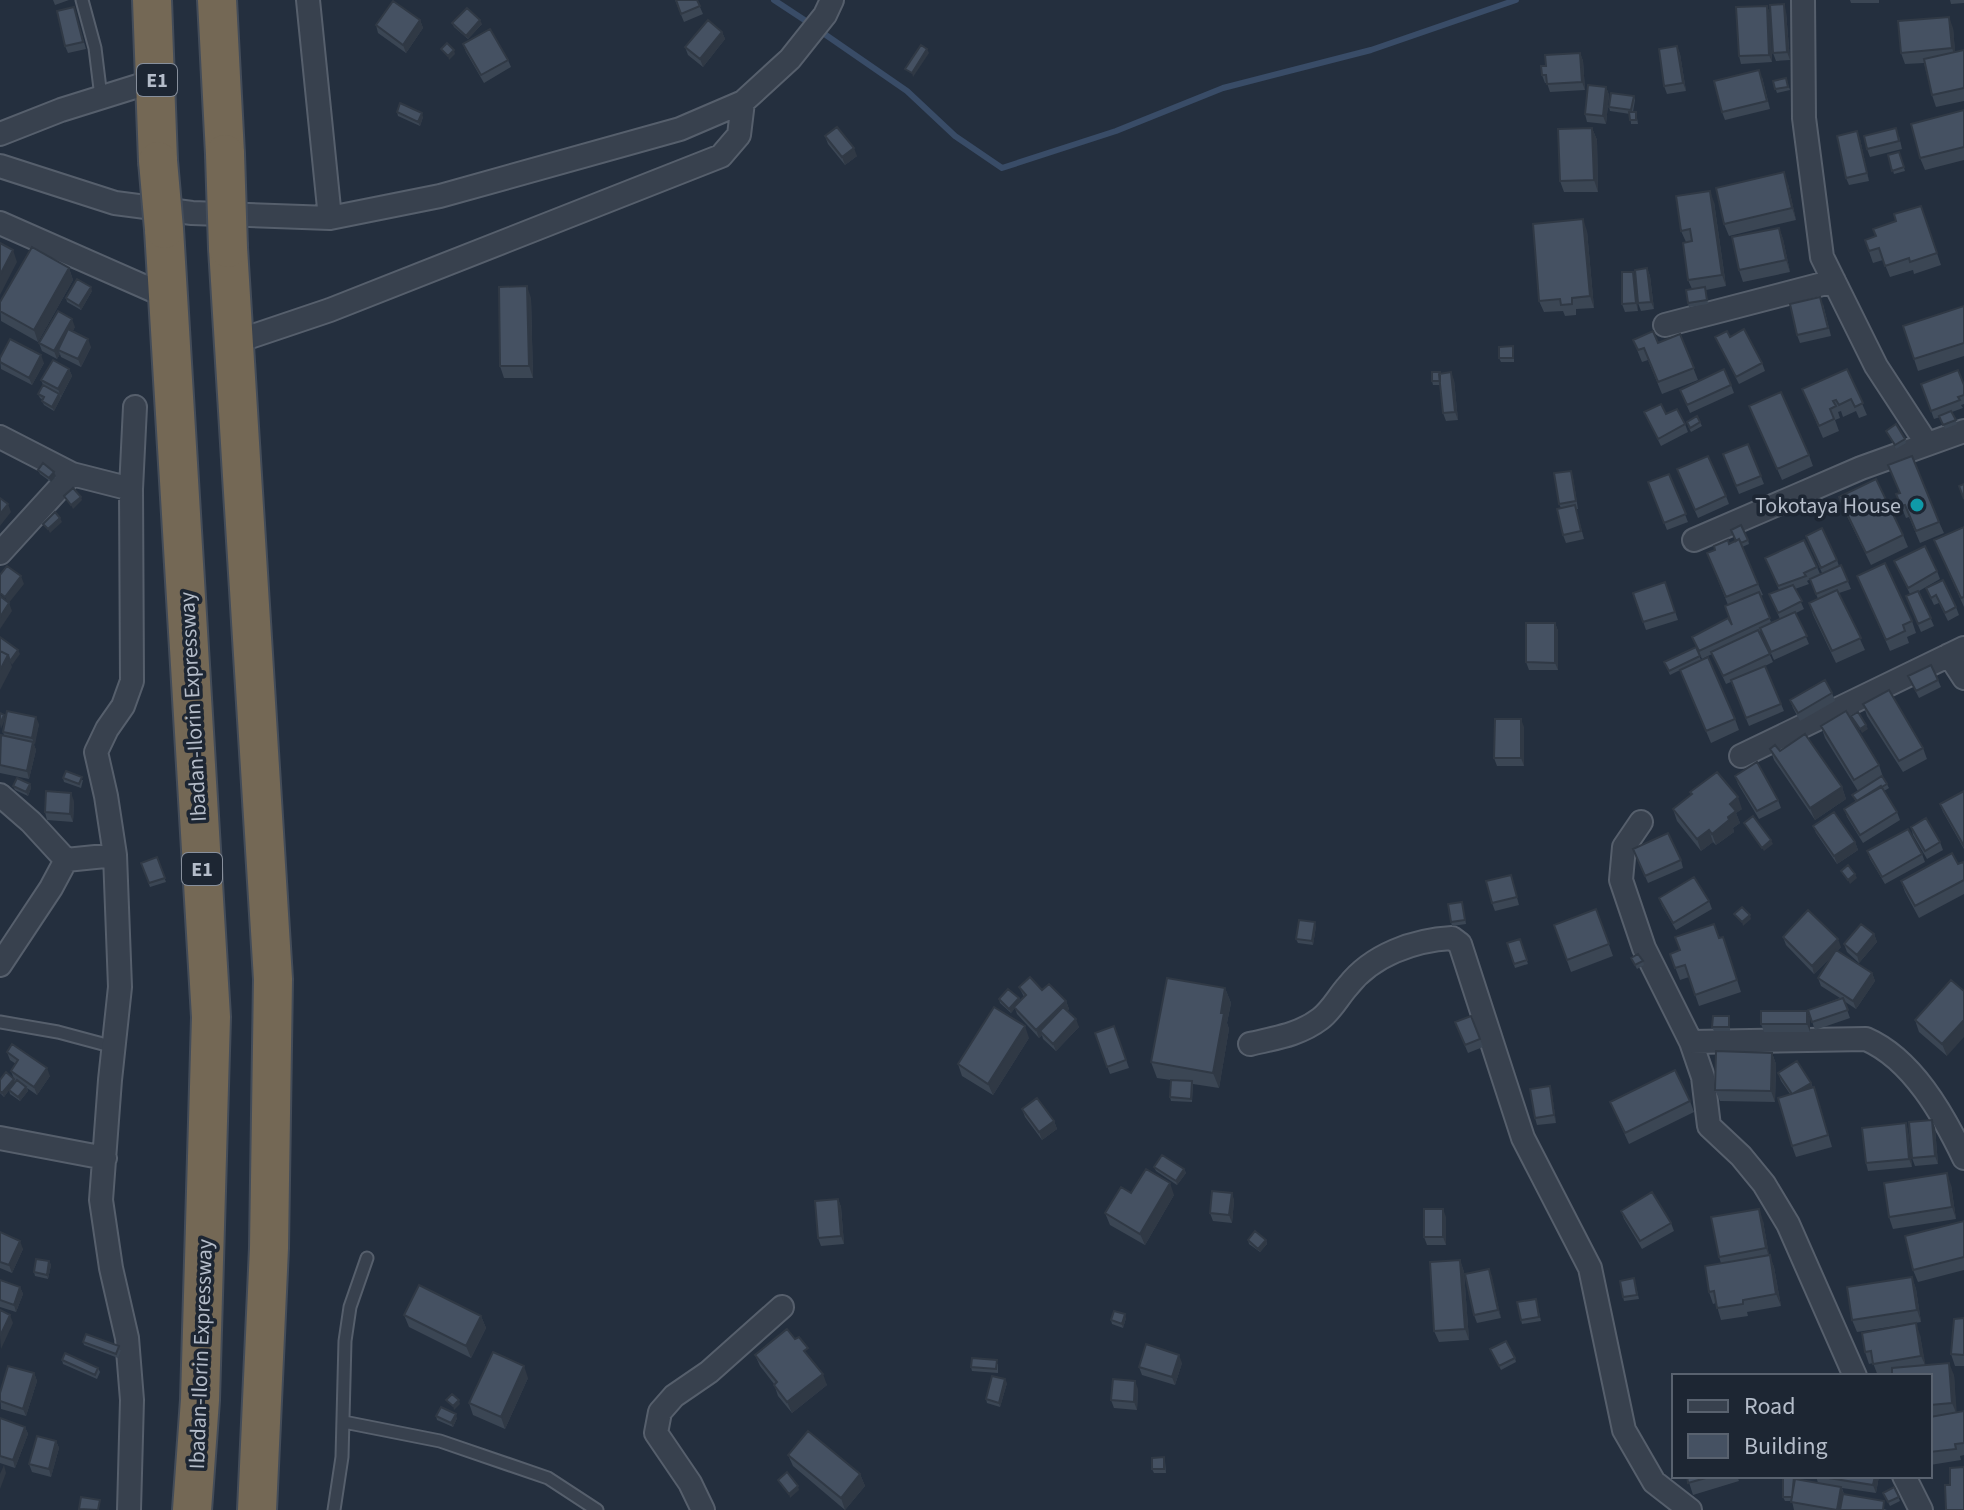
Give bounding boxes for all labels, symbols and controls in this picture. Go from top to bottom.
road number: E1 [137,64,177,96]
place label: Tokotaya House [1755,490,1901,522]
marker: Tokotaya House [1908,496,1926,514]
street label: Ibadan-Ilorin Expressway [171,590,215,823]
road number: E1 [182,853,222,885]
street label: Ibadan-Ilorin Expressway [181,1238,221,1470]
legend [1672,1374,1932,1478]
text: Road [1744,1389,1796,1424]
text: Building [1744,1429,1828,1464]

